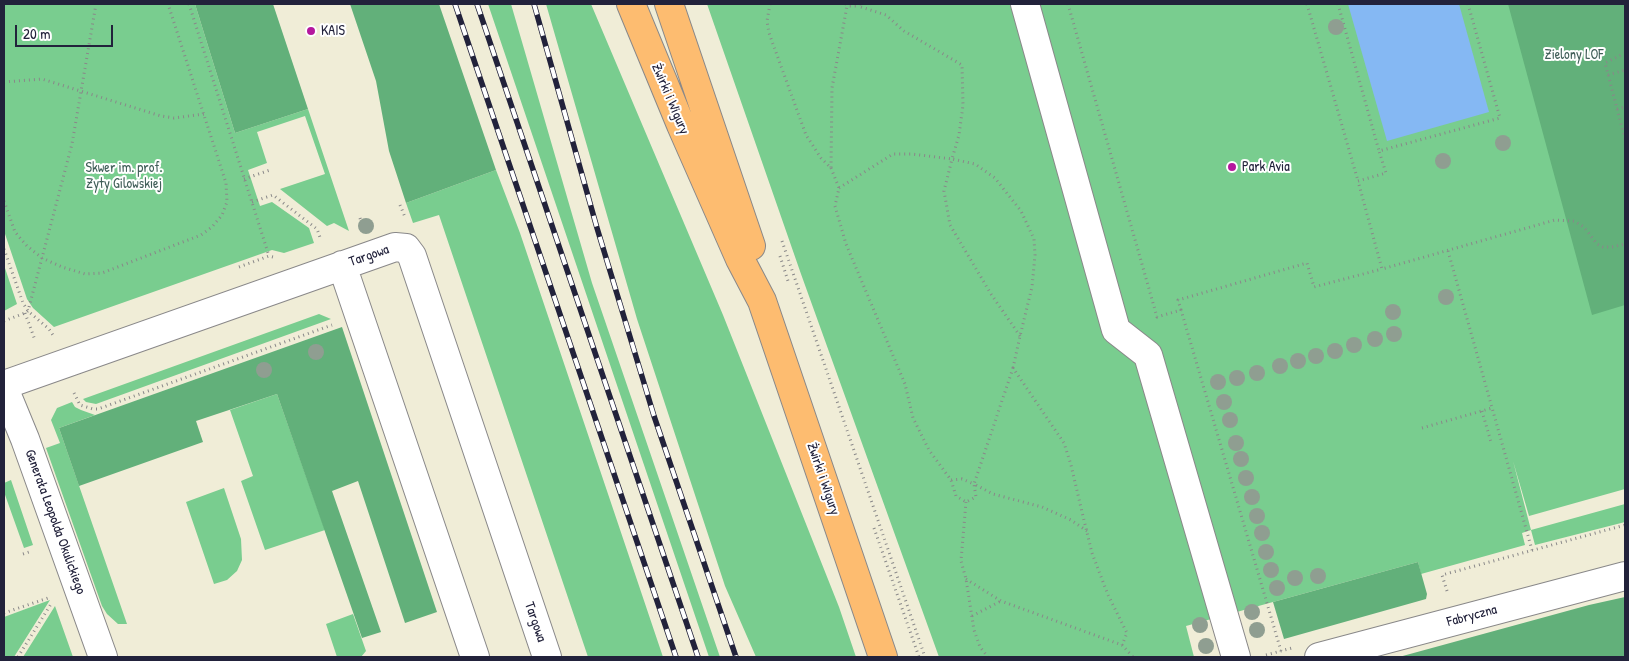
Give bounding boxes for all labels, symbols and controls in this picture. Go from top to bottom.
scale bar [18,15,115,47]
text: 20 m [23,23,50,44]
place label: KAIS [321,23,345,39]
marker: KAIS [305,25,317,37]
park label: Zielony LOF [1545,47,1603,63]
street label: Żwirki i Wigury [648,61,692,137]
place label: Park Avia [1242,159,1290,175]
park label: Skwer im. prof. Zyty Gilowskiej [86,160,162,192]
marker: Park Avia [1226,161,1238,173]
street label: Targowa [347,241,391,271]
street label: Żwirki i Wigury [803,441,843,517]
street label: Generała Leopolda Okulickiego [21,447,89,597]
street label: Targowa [520,600,550,644]
street label: Fabryczna [1445,601,1499,631]

